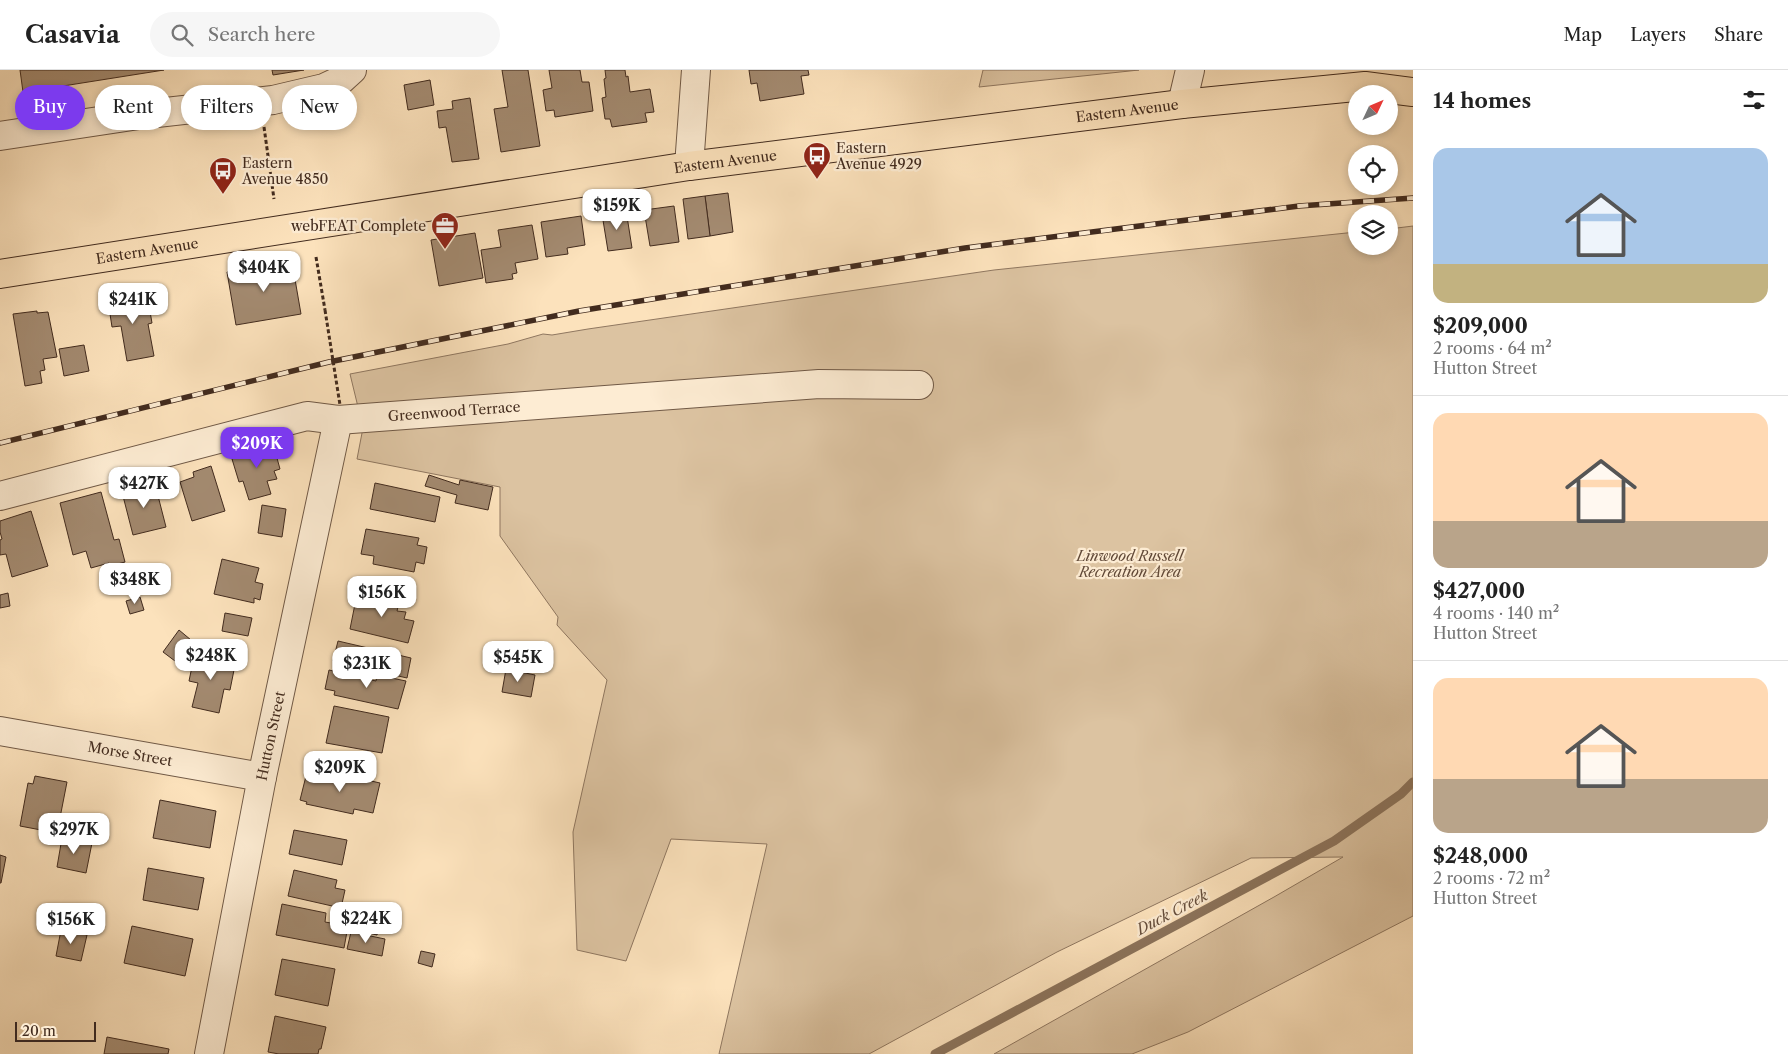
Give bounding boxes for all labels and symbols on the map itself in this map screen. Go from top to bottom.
north arrow [1348,85,1398,135]
street label: Eastern Avenue [1075,95,1180,126]
place label: Eastern Avenue 4929 [835,139,922,173]
bus stop icon: Eastern Avenue 4929 [802,141,832,180]
street label: Eastern Avenue [673,146,778,177]
place label: Eastern Avenue 4850 [241,154,328,188]
bus stop icon: Eastern Avenue 4850 [208,156,238,195]
pin: $159K [582,189,652,231]
office icon: webFEAT Complete [430,211,460,250]
place label: webFEAT Complete [290,217,426,235]
street label: Eastern Avenue [95,234,200,268]
pin: $404K [229,250,299,293]
pin: $241K [98,282,168,325]
street label: Greenwood Terrace [387,397,521,425]
pin: $209K [222,426,292,469]
pin: $427K [109,466,179,509]
park label: Linwood Russell Recreation Area [1076,547,1185,581]
pin: $348K [100,562,170,605]
pin: $156K [347,576,417,618]
pin: $248K [176,638,246,681]
pin: $545K [483,640,553,683]
pin: $231K [332,646,402,689]
street label: Hutton Street [252,689,289,782]
street label: Morse Street [86,738,174,770]
pin: $209K [305,750,375,793]
pin: $297K [39,812,109,855]
water label: Duck Creek [1132,885,1211,939]
pin: $156K [36,902,106,945]
pin: $224K [331,902,401,944]
scale bar [15,1019,96,1042]

